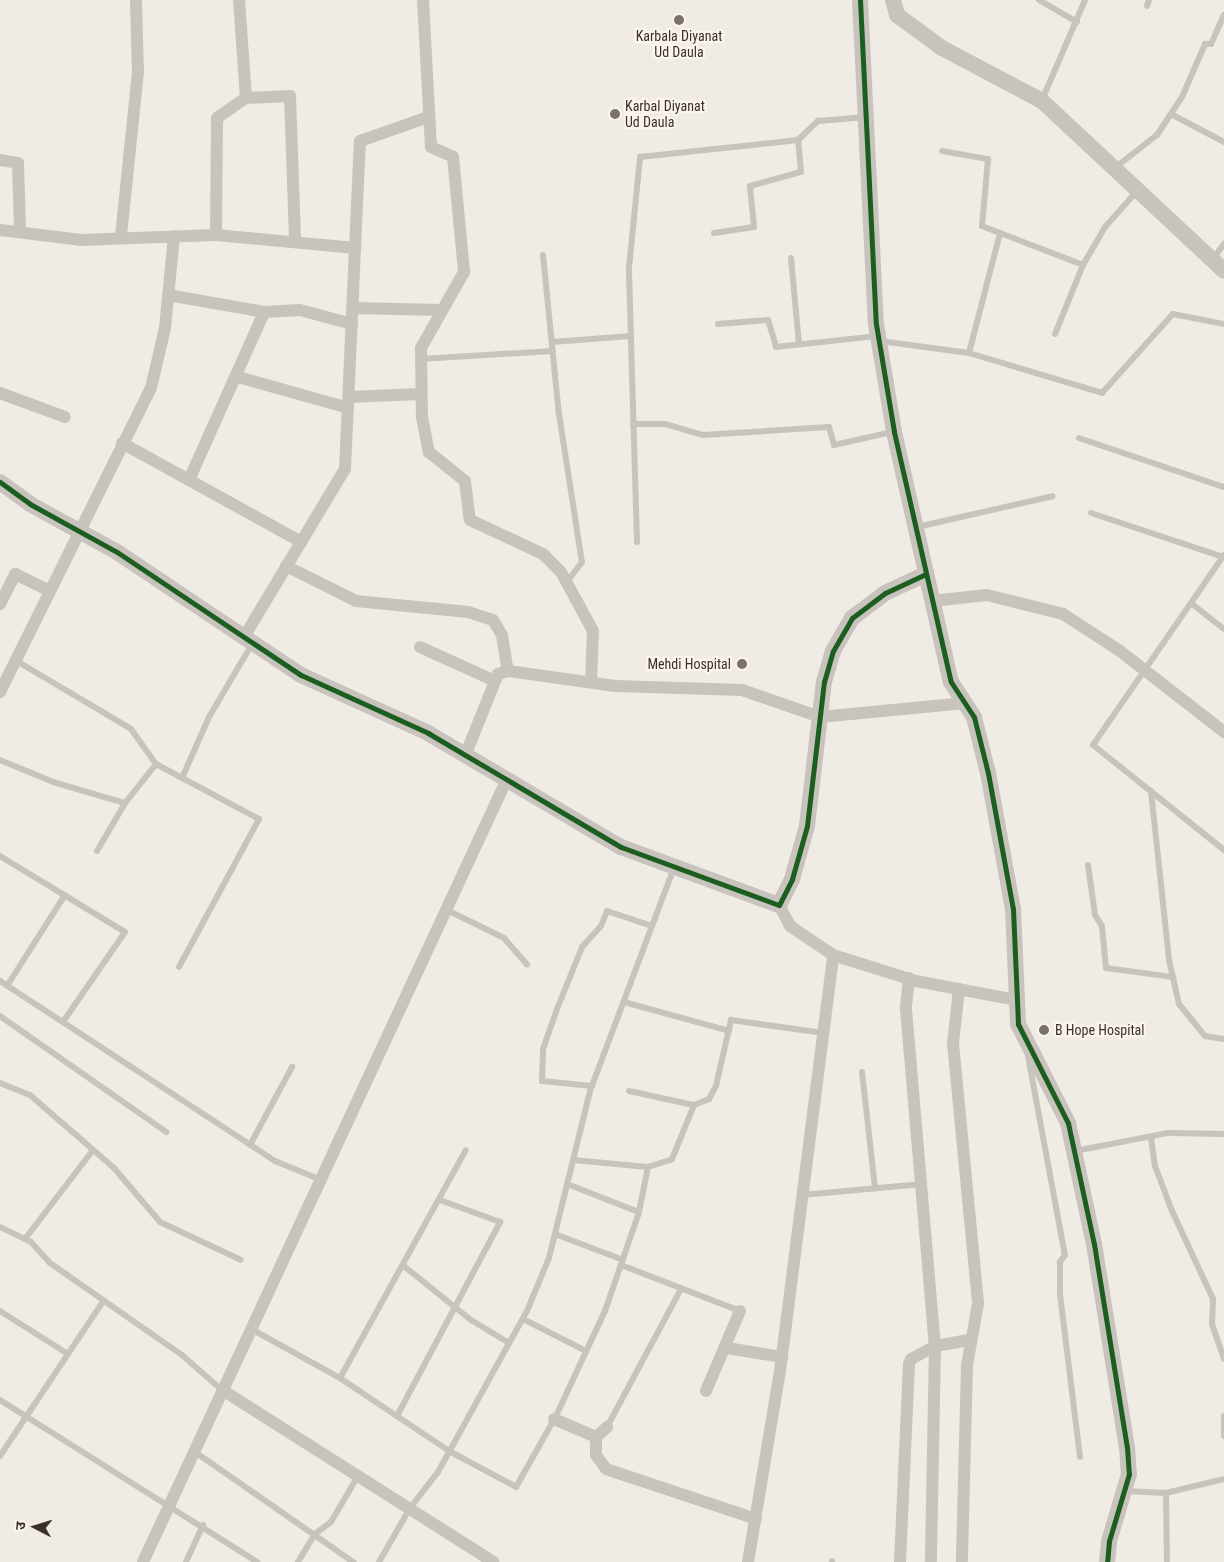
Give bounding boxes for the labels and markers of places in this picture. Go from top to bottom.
marker: Karbala Diyanat Ud Daula [673,14,685,26]
place label: Karbala Diyanat Ud Daula [636,28,722,60]
place label: Karbal Diyanat Ud Daula [625,98,705,130]
marker: Karbal Diyanat Ud Daula [609,108,621,120]
place label: Mehdi Hospital [647,656,731,672]
marker: Mehdi Hospital [735,657,749,671]
place label: B Hope Hospital [1055,1022,1145,1038]
marker: B Hope Hospital [1037,1023,1051,1037]

